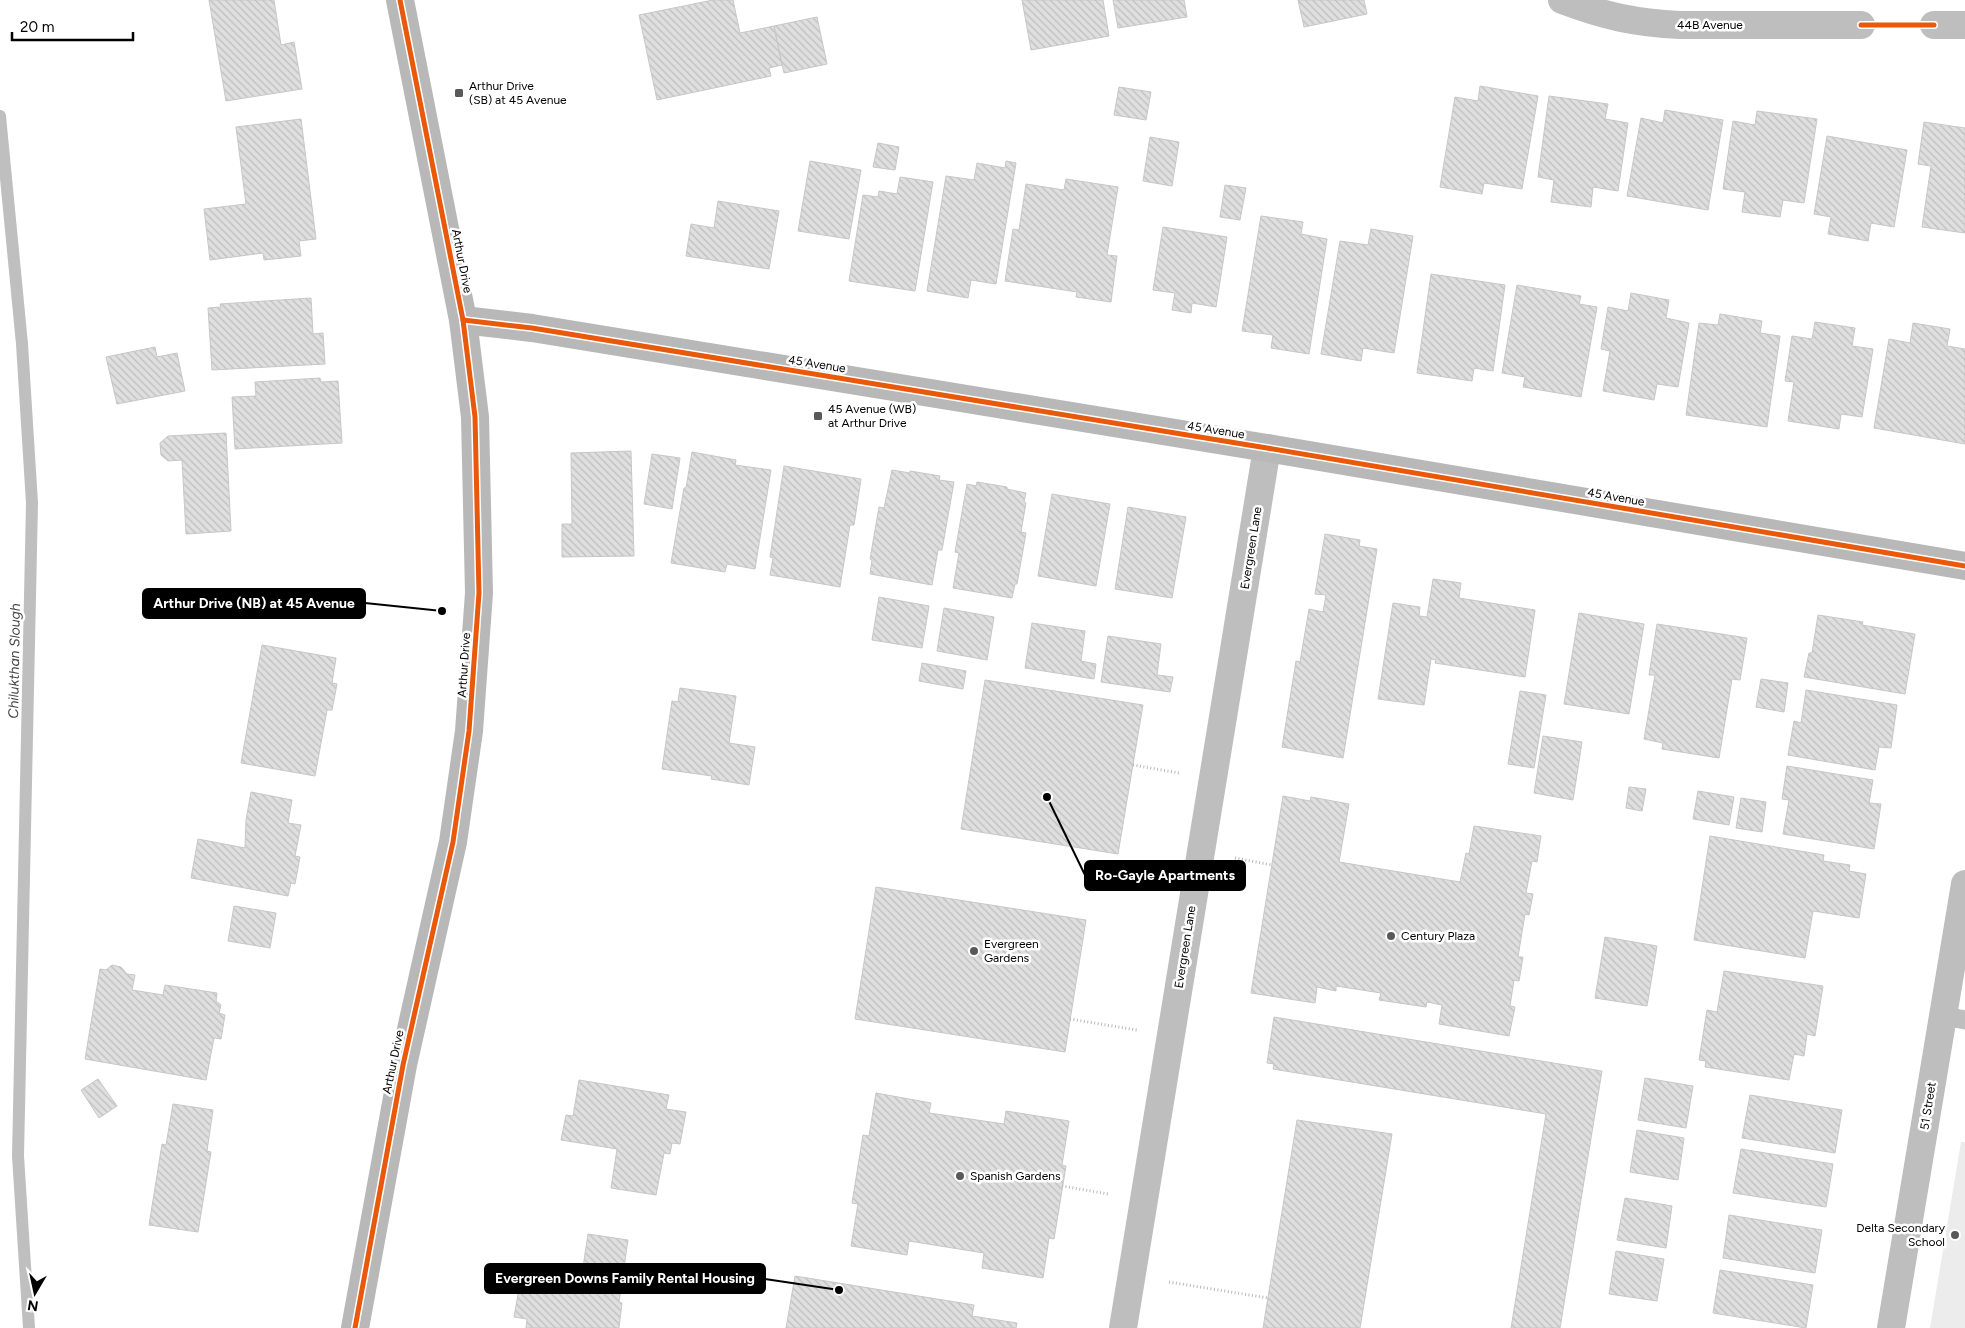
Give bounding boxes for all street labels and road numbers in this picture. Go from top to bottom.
street label: 44B Avenue [1677,18,1743,32]
street label: Arthur Drive [449,228,475,295]
street label: 45 Avenue [787,353,847,376]
street label: 45 Avenue [1186,419,1246,442]
street label: 45 Avenue [1586,485,1646,509]
street label: Evergreen Lane [1238,505,1264,590]
street label: Arthur Drive [455,632,473,698]
street label: Evergreen Lane [1172,904,1198,989]
street label: Arthur Drive [379,1028,407,1095]
street label: 51 Street [1917,1081,1939,1131]

